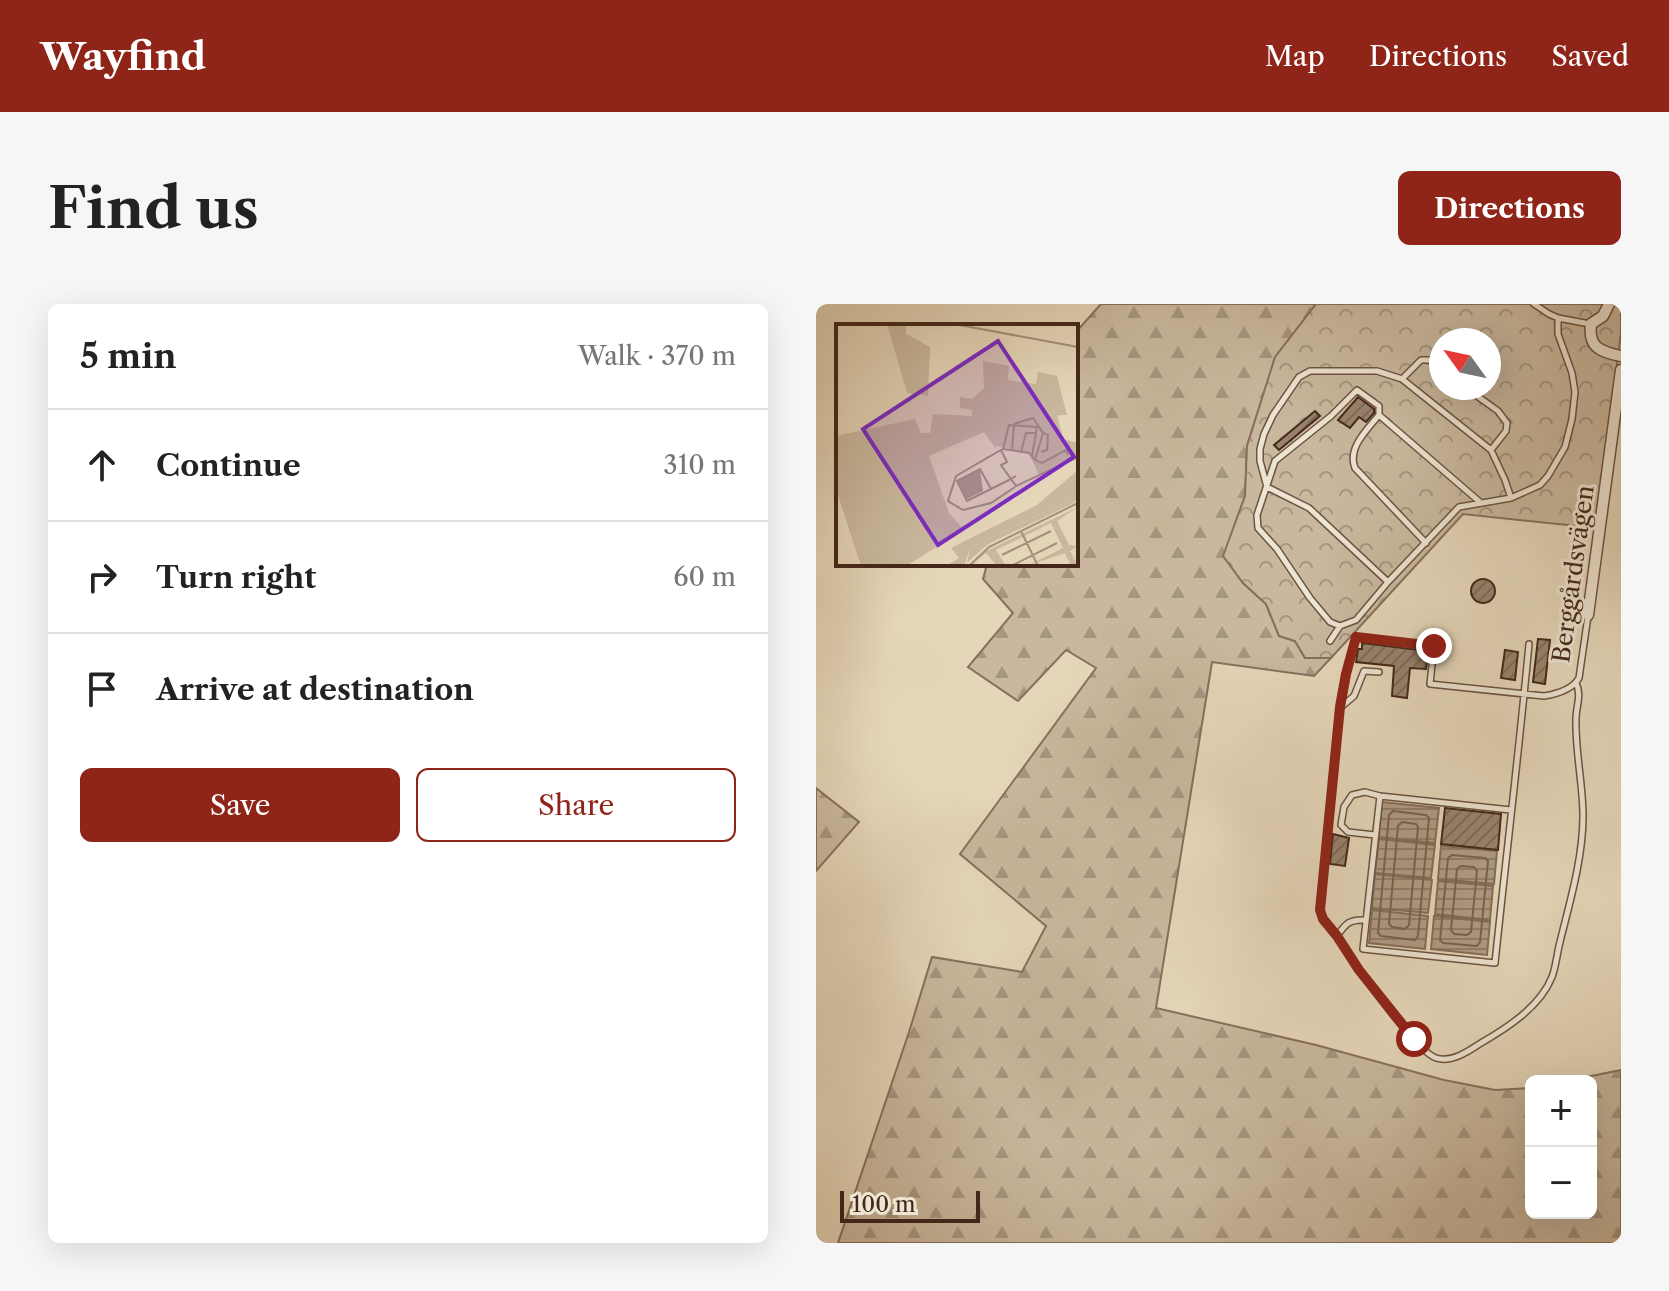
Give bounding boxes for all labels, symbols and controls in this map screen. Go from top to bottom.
text: Wayfind [40,33,206,80]
text: Map [1265,39,1325,73]
text: Directions [1369,39,1507,73]
text: Saved [1551,39,1629,73]
button: Directions [1398,171,1621,245]
text: Find us [48,174,259,243]
inset map [836,324,1078,566]
north arrow [1429,328,1501,400]
text: 5 min [80,335,177,377]
text: Walk · 370 m [578,340,736,372]
icon: ahead [80,443,124,487]
text: Continue [156,447,301,484]
text: 310 m [663,449,736,481]
street label: Berggårdsvägen [1546,483,1600,665]
icon: right [80,555,124,599]
text: Turn right [156,559,316,596]
text: 60 m [673,561,736,593]
route end [1416,628,1452,664]
icon: arrive [80,667,124,711]
text: Arrive at destination [156,671,474,708]
button: Save [80,768,400,842]
button: Share [416,768,736,842]
route start [1396,1021,1432,1057]
map controls [1525,1075,1597,1219]
button: + [1525,1075,1597,1147]
button: − [1525,1147,1597,1219]
scale bar [840,1187,980,1223]
text: 100 m [852,1191,915,1218]

